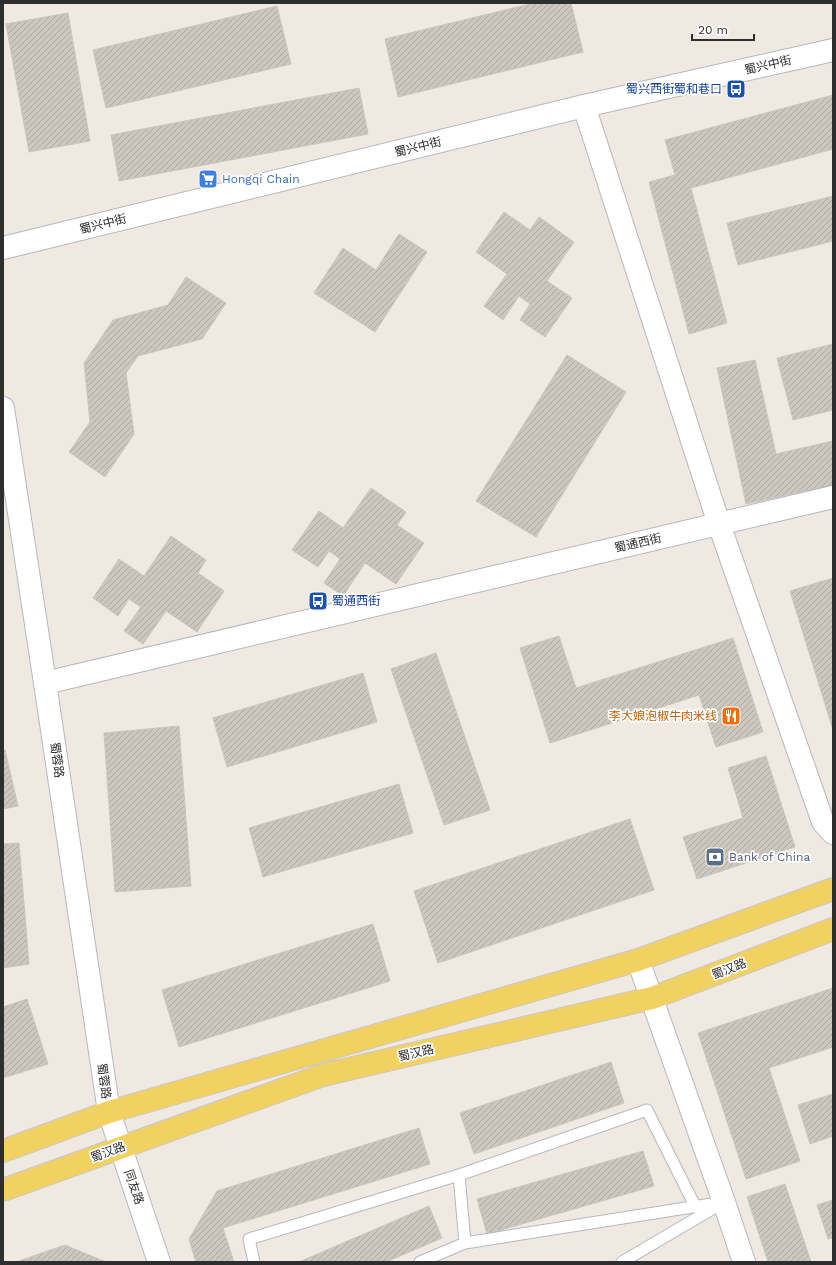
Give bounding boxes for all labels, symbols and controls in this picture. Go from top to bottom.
scale bar [692,16,754,42]
text: 20 m [698,23,728,37]
street label: 蜀兴中街 [743,53,793,77]
bus stop icon: 蜀兴西街蜀和巷口 [725,78,747,100]
place label: 蜀兴西街蜀和巷口 [626,82,722,96]
street label: 蜀兴中街 [393,134,443,160]
supermarket icon: Hongqi Chain [197,168,219,190]
place label: Hongqi Chain [222,172,300,186]
street label: 蜀兴中街 [78,211,128,237]
street label: 蜀通西街 [613,531,663,555]
bus stop icon: 蜀通西街 [307,590,329,612]
place label: 蜀通西街 [332,594,380,608]
restaurant icon: 李大娘泡椒牛肉米线 [720,705,742,727]
place label: 李大娘泡椒牛肉米线 [609,709,717,723]
street label: 蜀蓉路 [48,741,66,779]
bank icon: Bank of China [704,846,726,868]
place label: Bank of China [729,850,810,864]
street label: 蜀汉路 [710,956,748,982]
street label: 蜀汉路 [397,1042,435,1064]
street label: 蜀蓉路 [95,1062,113,1100]
street label: 蜀汉路 [89,1139,127,1165]
street label: 同友路 [122,1168,146,1206]

